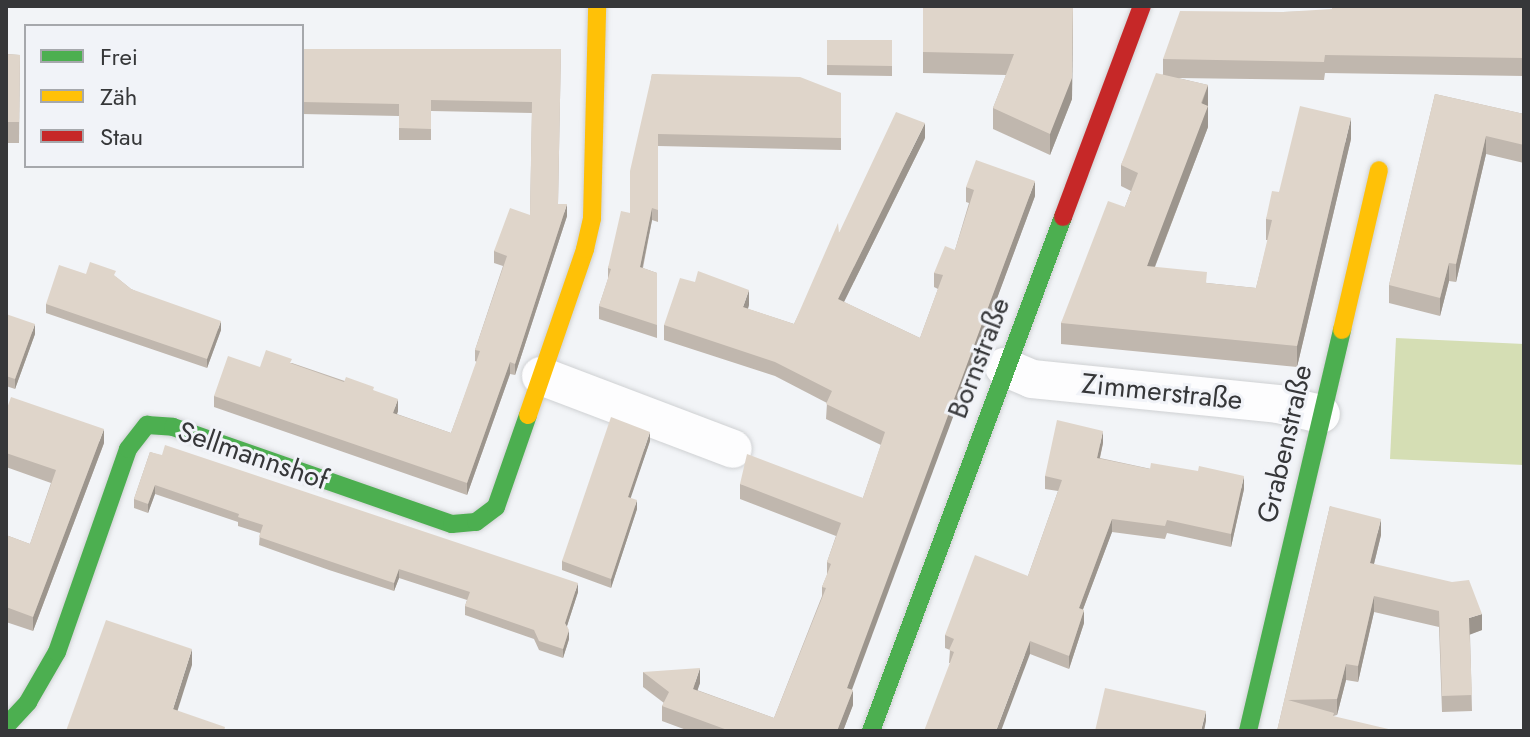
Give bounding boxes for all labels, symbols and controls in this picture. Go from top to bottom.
legend [24,24,304,168]
text: Frei [100,39,138,74]
text: Zäh [100,79,137,114]
text: Stau [100,119,143,154]
street label: Bornstraße [941,293,1017,423]
street label: Grabenstraße [1251,362,1319,526]
street label: Zimmerstraße [1080,367,1244,417]
street label: Sellmannshof [173,415,333,497]

